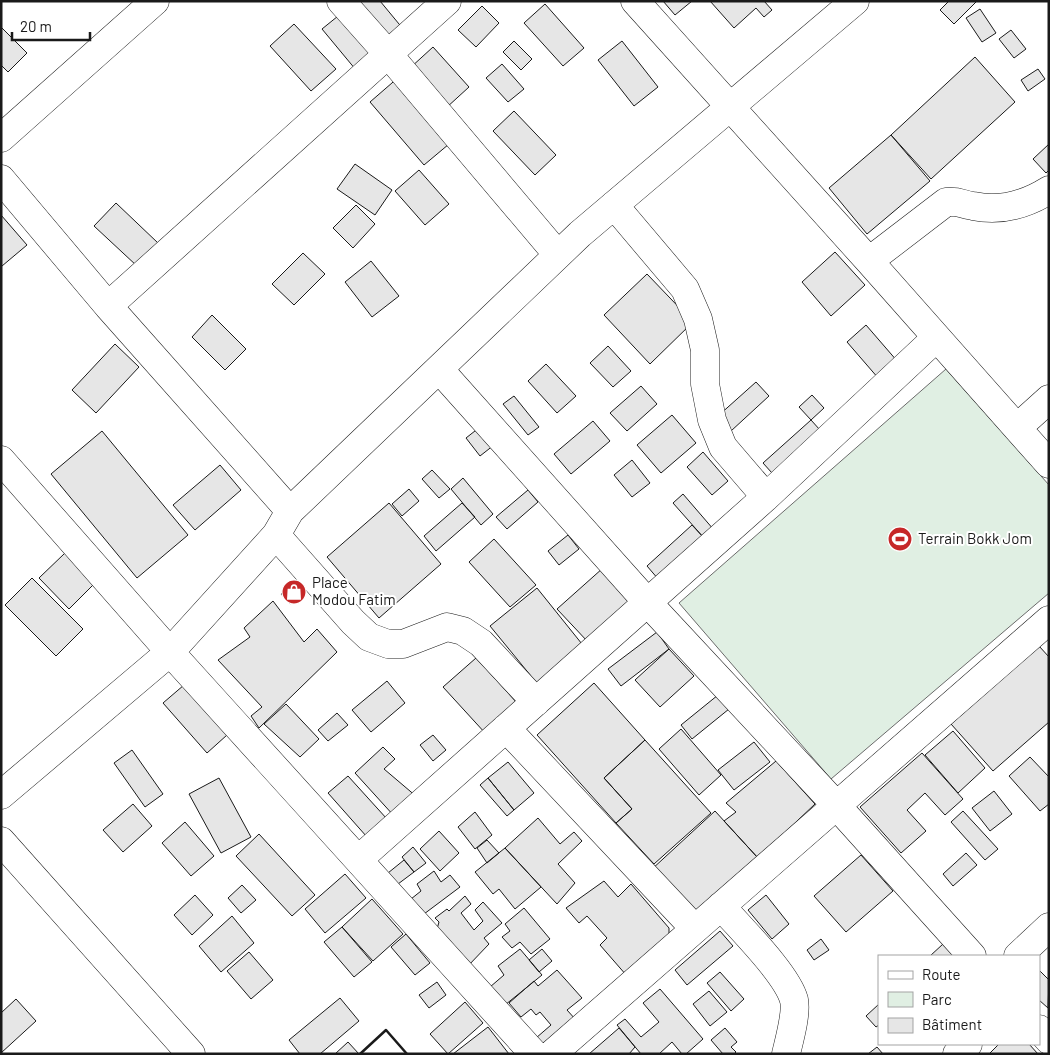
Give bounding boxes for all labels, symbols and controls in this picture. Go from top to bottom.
scale bar [12,10,90,42]
text: 20 m [20,17,52,35]
sports icon: Terrain Bokk Jom [887,526,913,552]
place label: Terrain Bokk Jom [918,529,1032,547]
place label: Place Modou Fatim [312,573,396,608]
shop icon: Place Modou Fatim [281,579,307,605]
legend [878,955,1040,1045]
text: Route [922,965,961,983]
text: Parc [922,990,952,1008]
text: Bâtiment [922,1015,982,1033]

